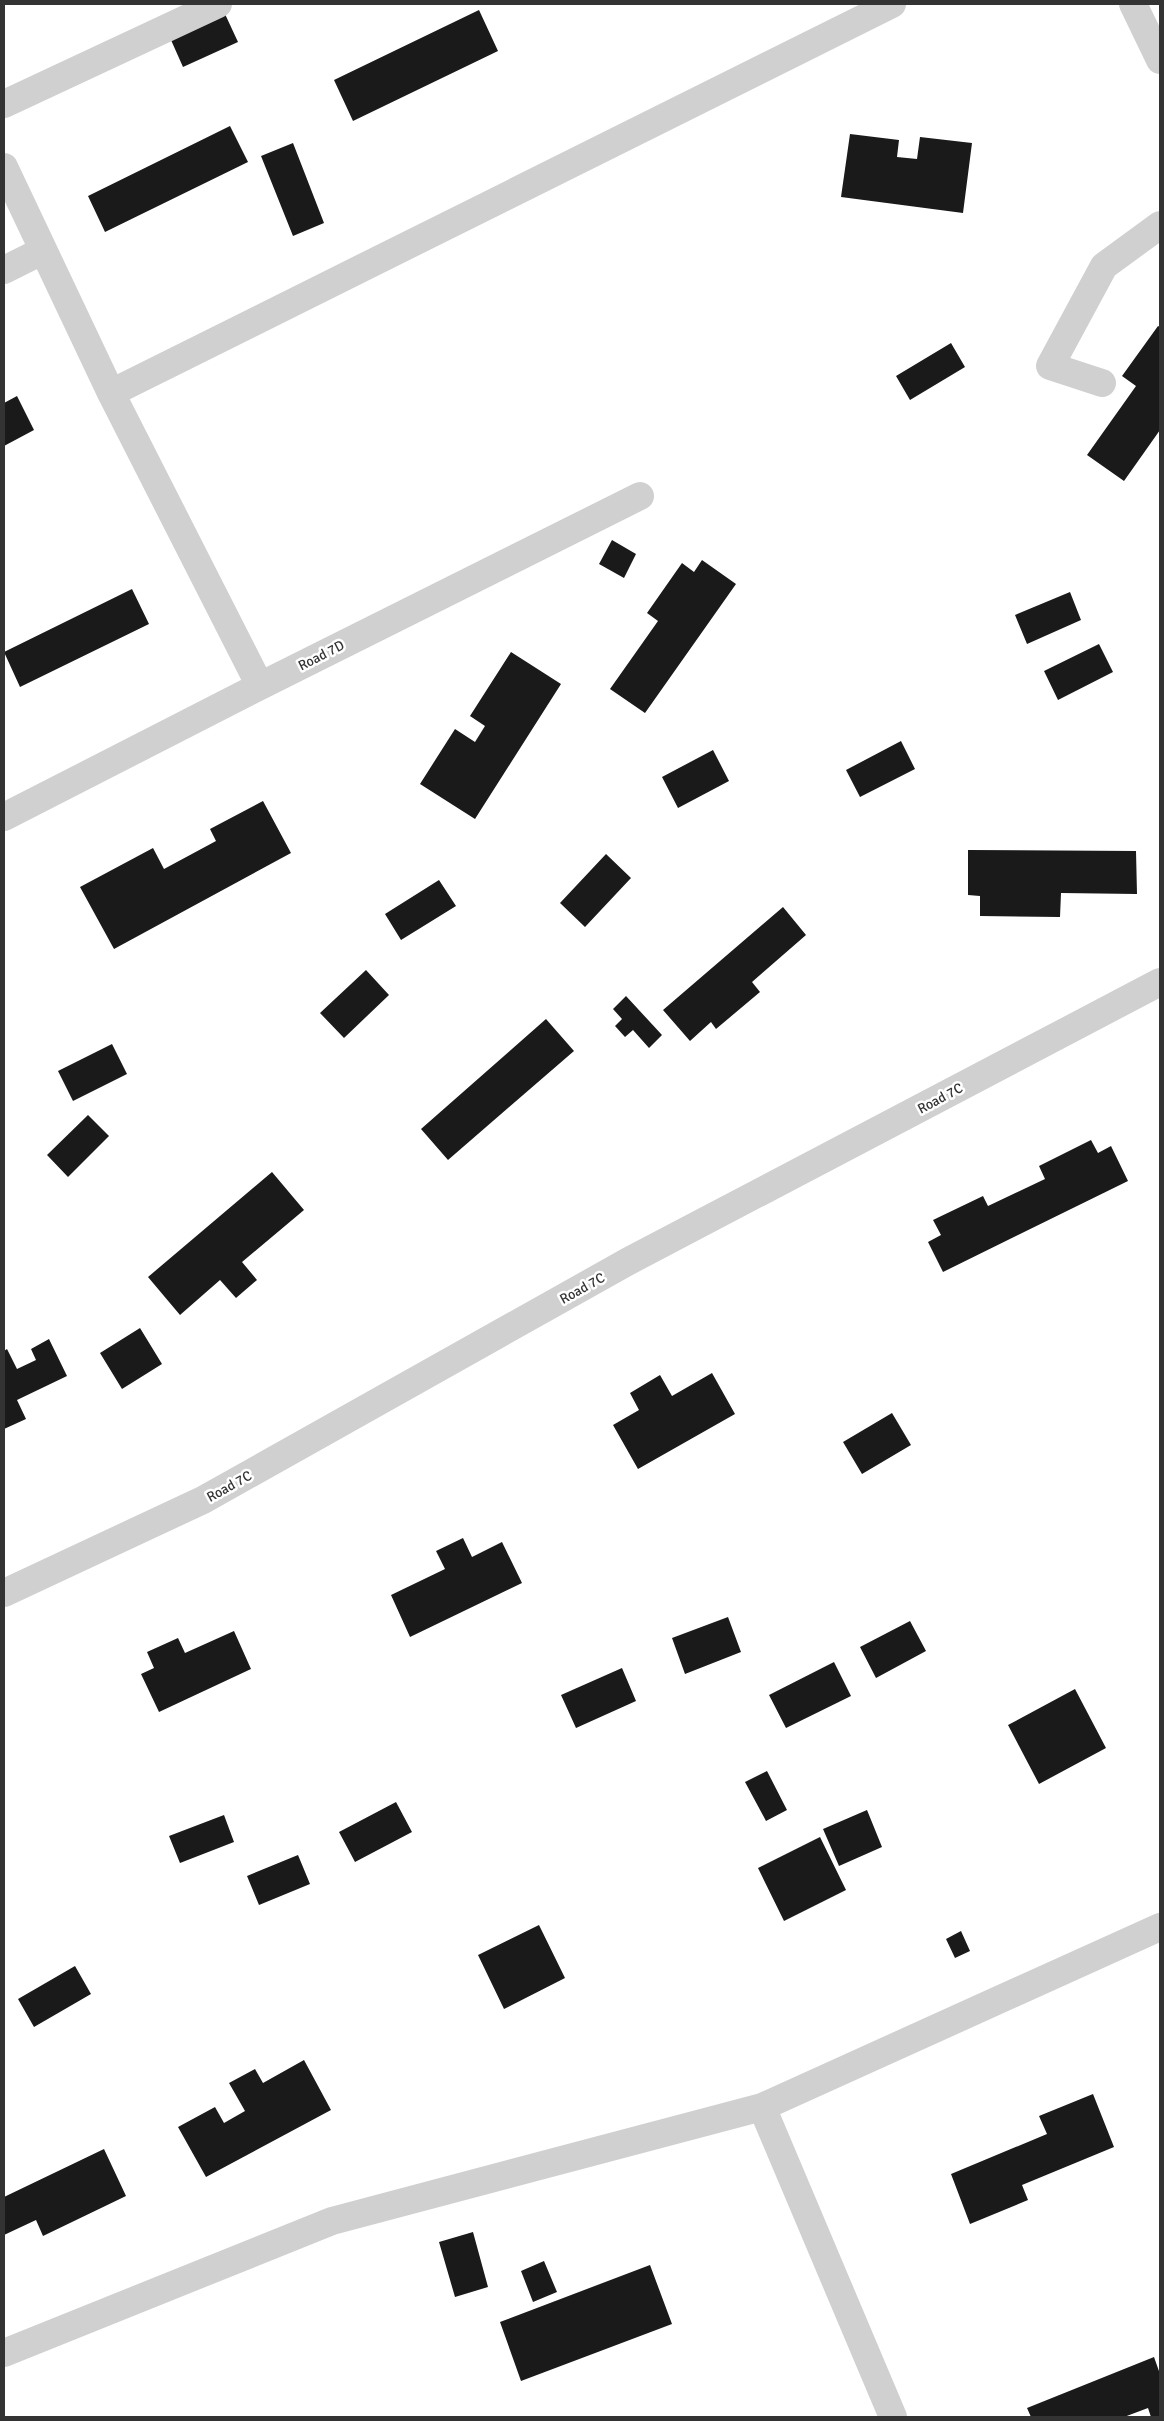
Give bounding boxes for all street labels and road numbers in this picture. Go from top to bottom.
street label: Road 7D [295,637,347,674]
street label: Road 7C [915,1079,966,1117]
street label: Road 7C [557,1269,608,1308]
street label: Road 7C [204,1467,255,1506]

